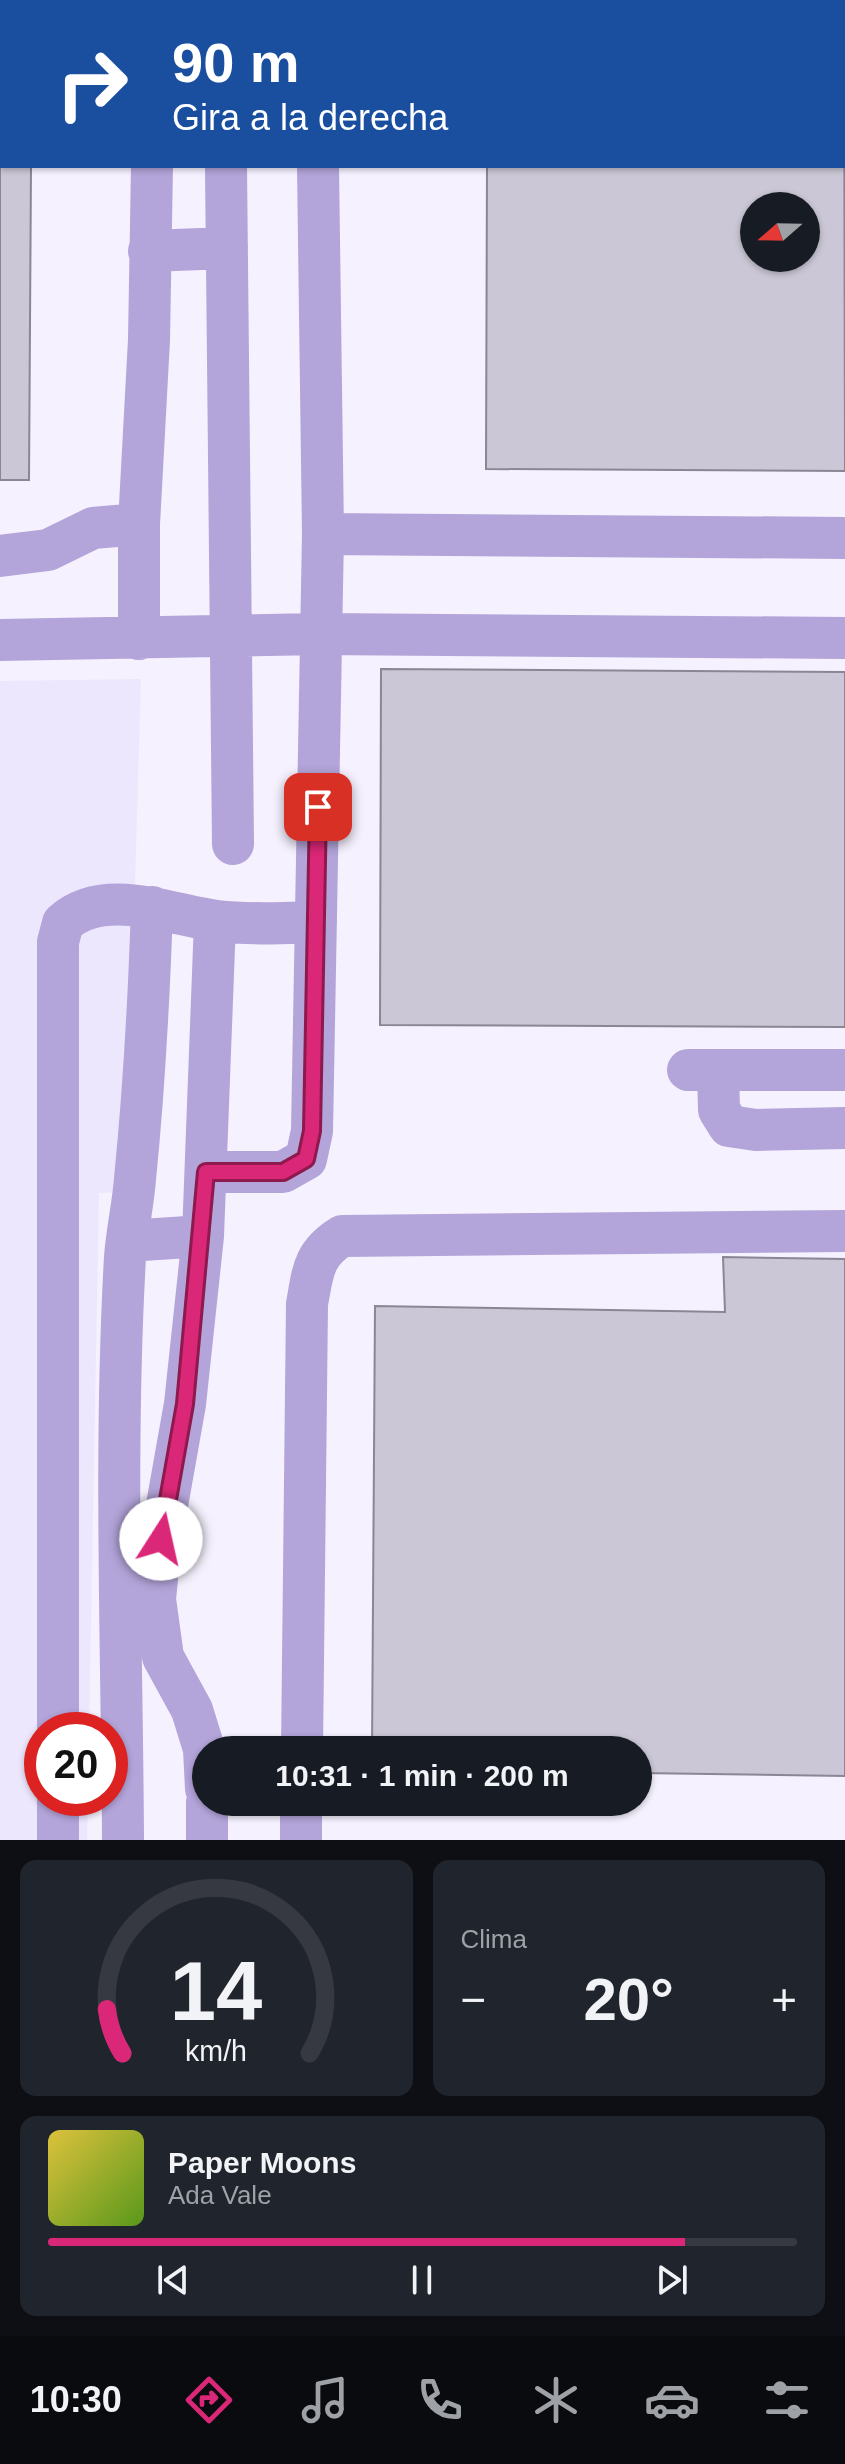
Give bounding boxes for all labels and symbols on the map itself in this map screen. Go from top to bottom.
north arrow [740,192,820,272]
pin [284,773,352,841]
position arrow [119,1497,203,1581]
speed limit sign: 20 [24,1712,128,1816]

